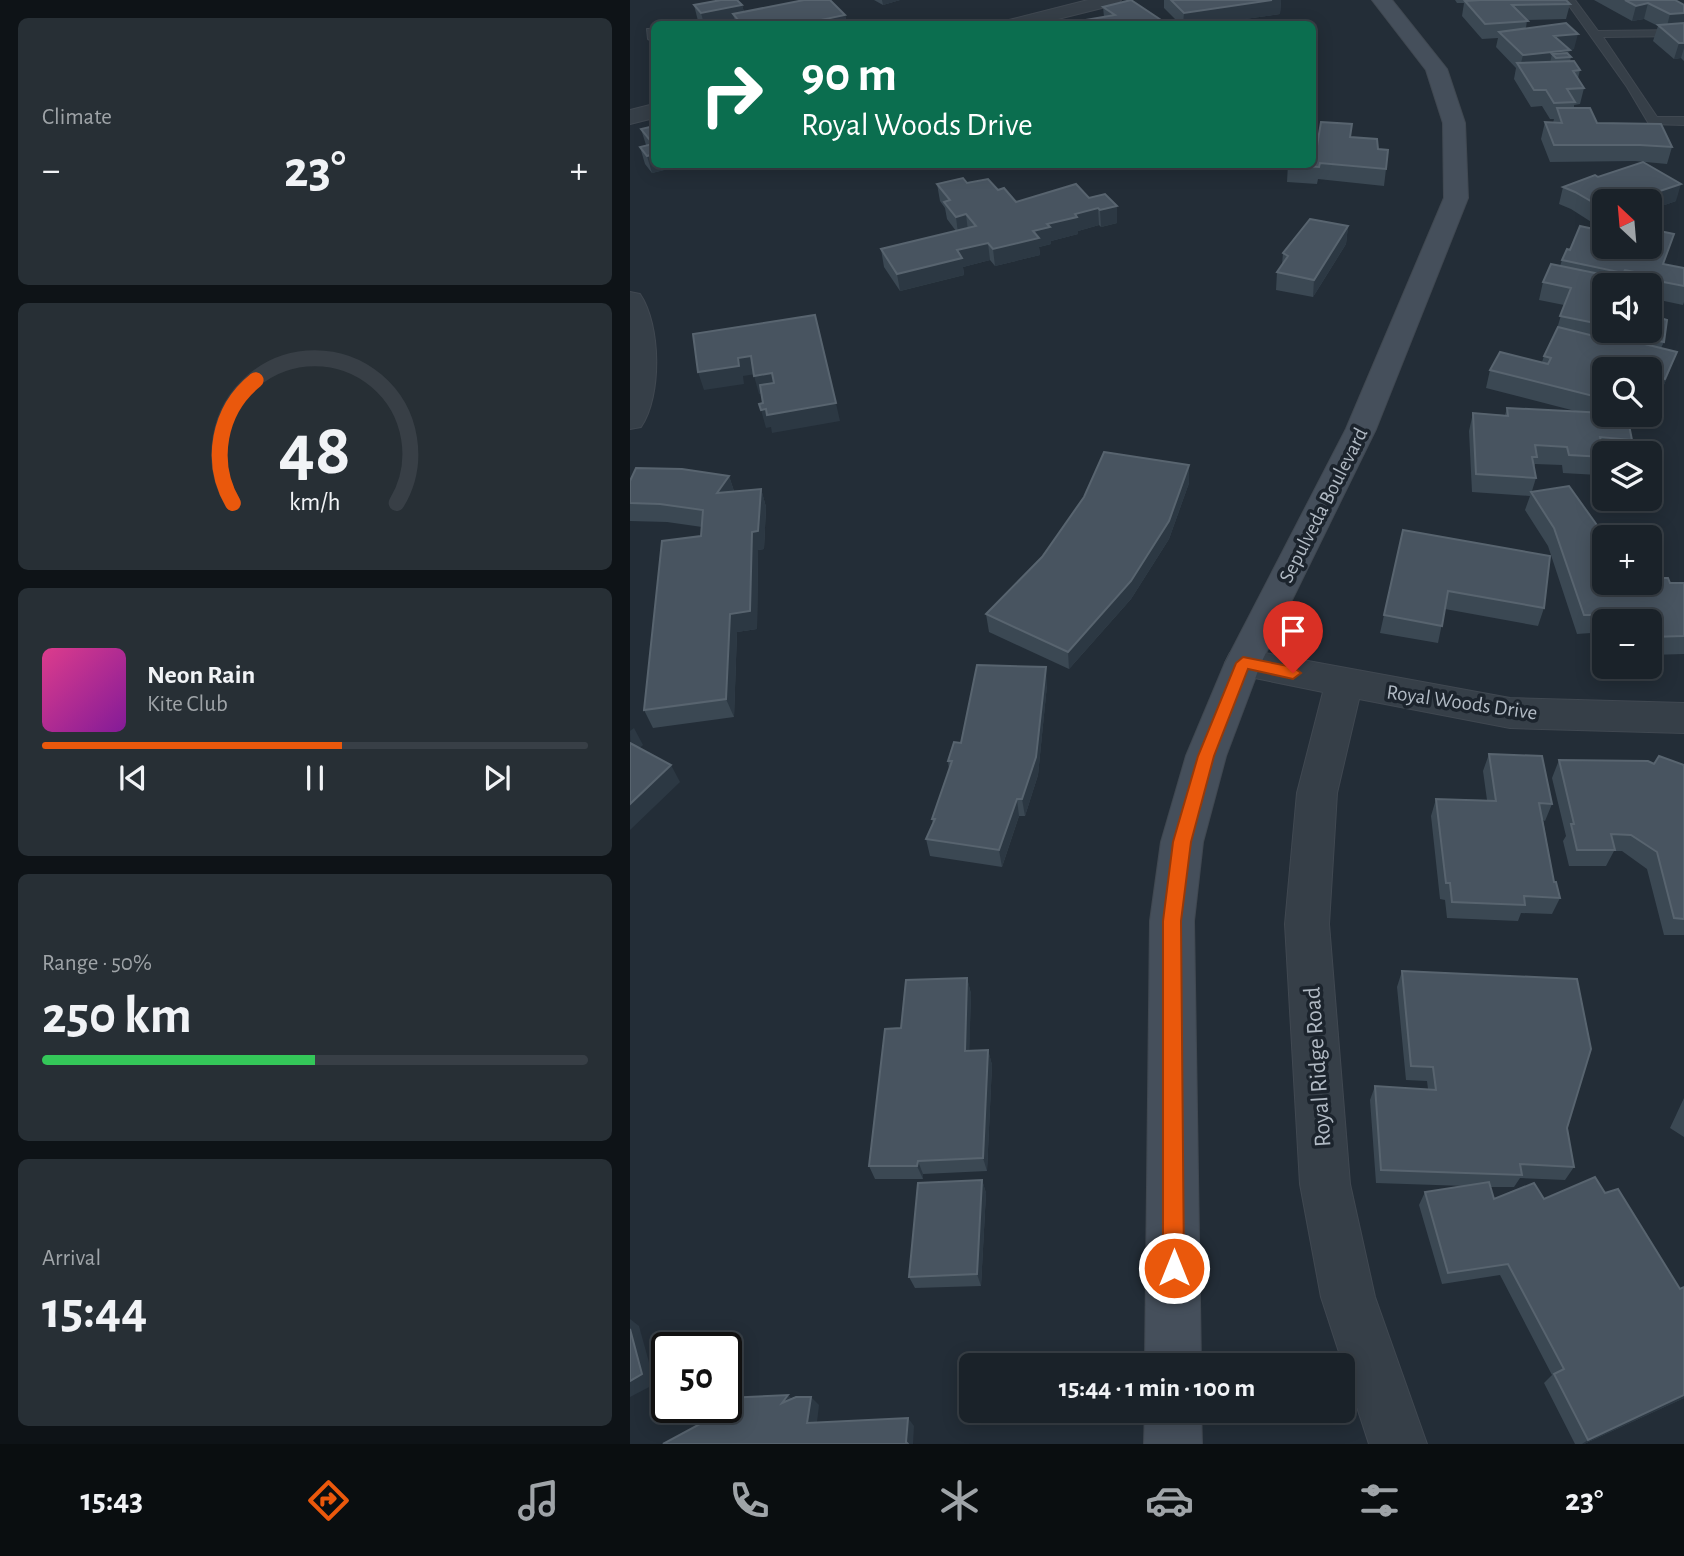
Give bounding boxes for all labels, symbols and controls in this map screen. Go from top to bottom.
icon: right [686,49,777,140]
text: 90 m [801,51,897,100]
text: Climate [42,106,112,129]
text: Royal Woods Drive [801,109,1033,141]
text: 23° [284,144,346,196]
text: − [42,152,60,190]
text: + [570,152,588,190]
north arrow [1592,189,1662,259]
map controls [1592,189,1662,679]
button: sound [1592,273,1662,343]
button: search [1592,357,1662,427]
text: 48 [279,415,351,488]
street label: Sepulveda Boulevard [1275,424,1372,586]
button: layers [1592,441,1662,511]
text: km/h [289,490,341,515]
button: + [1592,525,1662,595]
pin [1263,601,1323,673]
button: − [1592,609,1662,679]
icon: arrive [1274,612,1312,650]
text: Neon Rain [147,662,255,688]
street label: Royal Woods Drive [1385,682,1539,723]
text: Kite Club [147,693,228,716]
icon: previous [114,759,152,797]
icon: pause [296,759,334,797]
icon: next [478,759,516,797]
text: Range · 50% [42,952,152,975]
street label: Royal Ridge Road [1300,986,1336,1148]
text: 250 km [42,990,192,1042]
position arrow [1137,1231,1211,1305]
text: Arrival [42,1247,101,1270]
text: 15:44 [42,1285,147,1337]
speed limit sign: 50 [651,1332,742,1423]
text: 15:44 · 1 min · 100 m [1059,1375,1255,1401]
icon: directions [304,1476,353,1525]
icon: music [514,1476,563,1525]
icon: phone [725,1476,774,1525]
icon: climate [935,1476,984,1525]
icon: car [1145,1476,1194,1525]
icon: filters [1355,1476,1404,1525]
text: 15:43 [81,1484,143,1516]
text: 23° [1565,1484,1603,1516]

